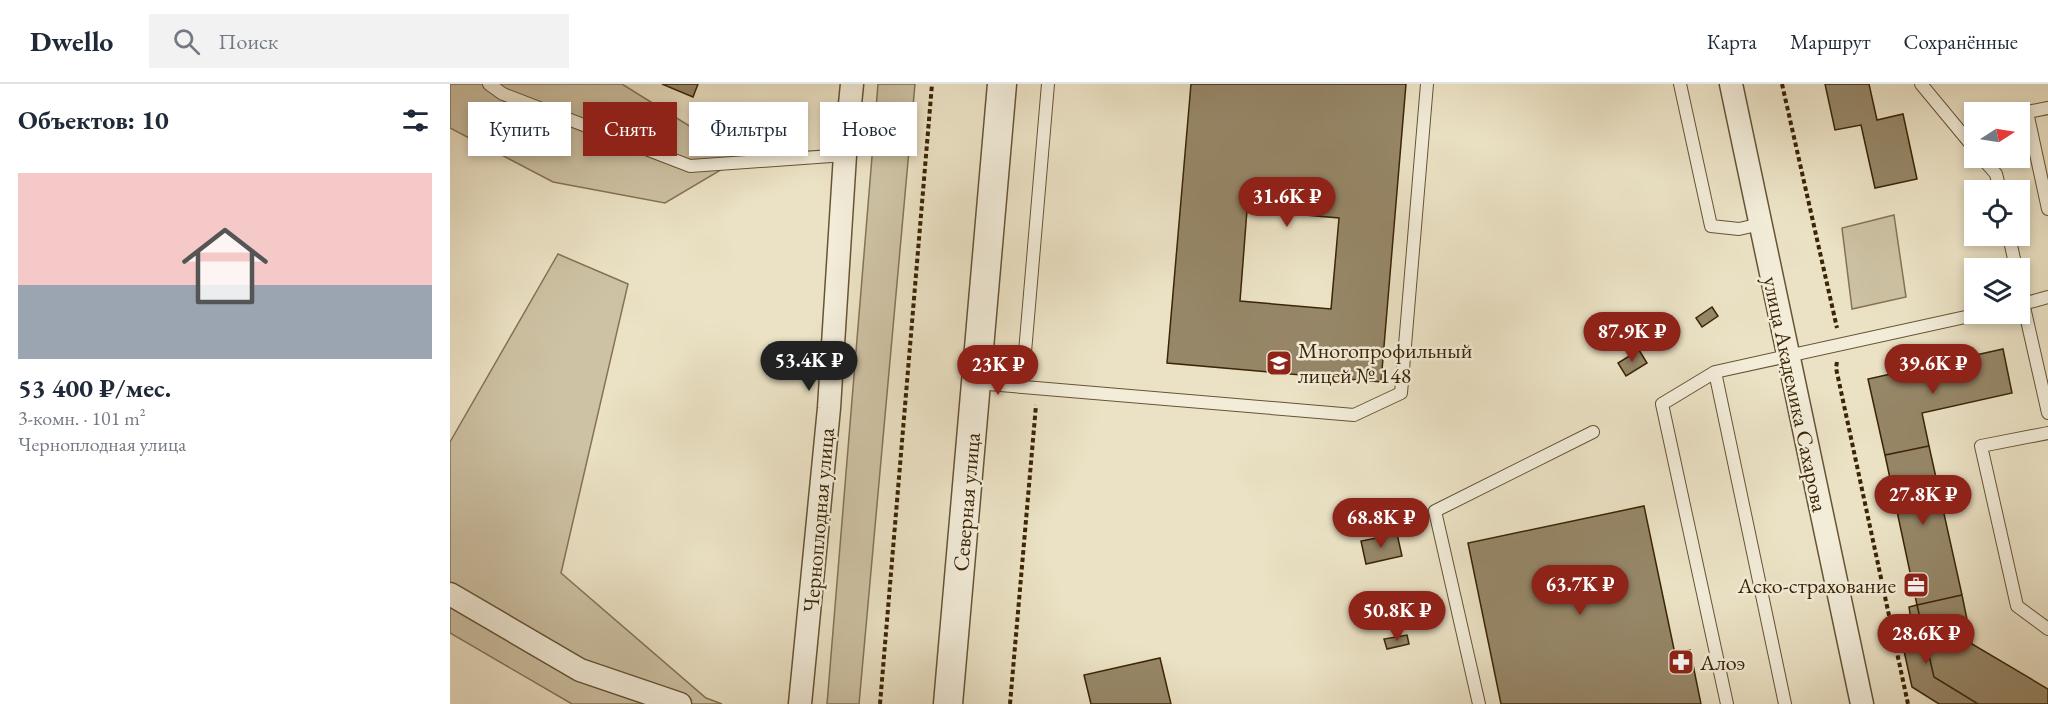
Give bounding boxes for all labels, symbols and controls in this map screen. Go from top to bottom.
search box [149,14,569,68]
text: Dwello [30,23,113,59]
icon: search [170,25,203,58]
text: Поиск [218,27,278,56]
text: Карта [1707,28,1757,55]
text: Маршрут [1790,28,1871,55]
text: Сохранённые [1904,28,2018,55]
chip: Купить [468,102,571,156]
chip: Снять [583,102,677,156]
chip: Фильтры [689,102,808,156]
chip: Новое [820,102,917,156]
north arrow [1964,102,2030,168]
map controls [1964,102,2030,324]
text: Объектов: 10 [18,103,169,137]
icon: filters [399,104,432,137]
pin: 31.6K ₽ [1232,177,1342,228]
button: locate [1964,180,2030,246]
text: 31.6K ₽ [1253,183,1321,209]
icon: home [171,212,279,320]
button: layers [1964,258,2030,324]
street label: улица Академика Сахарова [1756,274,1835,515]
pin: 87.9K ₽ [1577,312,1687,363]
text: 87.9K ₽ [1598,318,1666,344]
place label: Многопрофильный лицей № 148 [1298,336,1473,390]
pin: 53.4K ₽ [754,341,864,392]
pin: 39.6K ₽ [1878,344,1988,395]
pin: 23K ₽ [956,345,1040,396]
text: 53.4K ₽ [775,347,843,373]
school or university icon: Многопрофильный лицей № 148 [1264,348,1294,378]
text: 39.6K ₽ [1899,350,1967,376]
text: 23K ₽ [971,351,1025,377]
text: 53 400 ₽/мес. [18,371,171,405]
text: 3-комн. · 101 m² [18,405,146,431]
street label: Черноплодная улица [796,426,841,614]
text: Черноплодная улица [18,431,186,457]
street label: Северная улица [946,431,987,573]
pin: 27.8K ₽ [1868,475,1978,526]
text: 27.8K ₽ [1889,481,1957,507]
pin: 68.8K ₽ [1326,498,1436,549]
text: 68.8K ₽ [1347,504,1415,530]
pin: 63.7K ₽ [1525,565,1635,616]
office icon: Аско-страхование [1901,570,1931,600]
text: 63.7K ₽ [1546,571,1614,597]
place label: Аско-страхование [1737,571,1896,600]
pin: 50.8K ₽ [1342,591,1452,642]
text: 50.8K ₽ [1363,597,1431,623]
pin: 28.6K ₽ [1871,614,1981,665]
text: 28.6K ₽ [1892,620,1960,646]
pharmacy icon: Алоэ [1666,647,1696,677]
place label: Алоэ [1699,648,1745,677]

